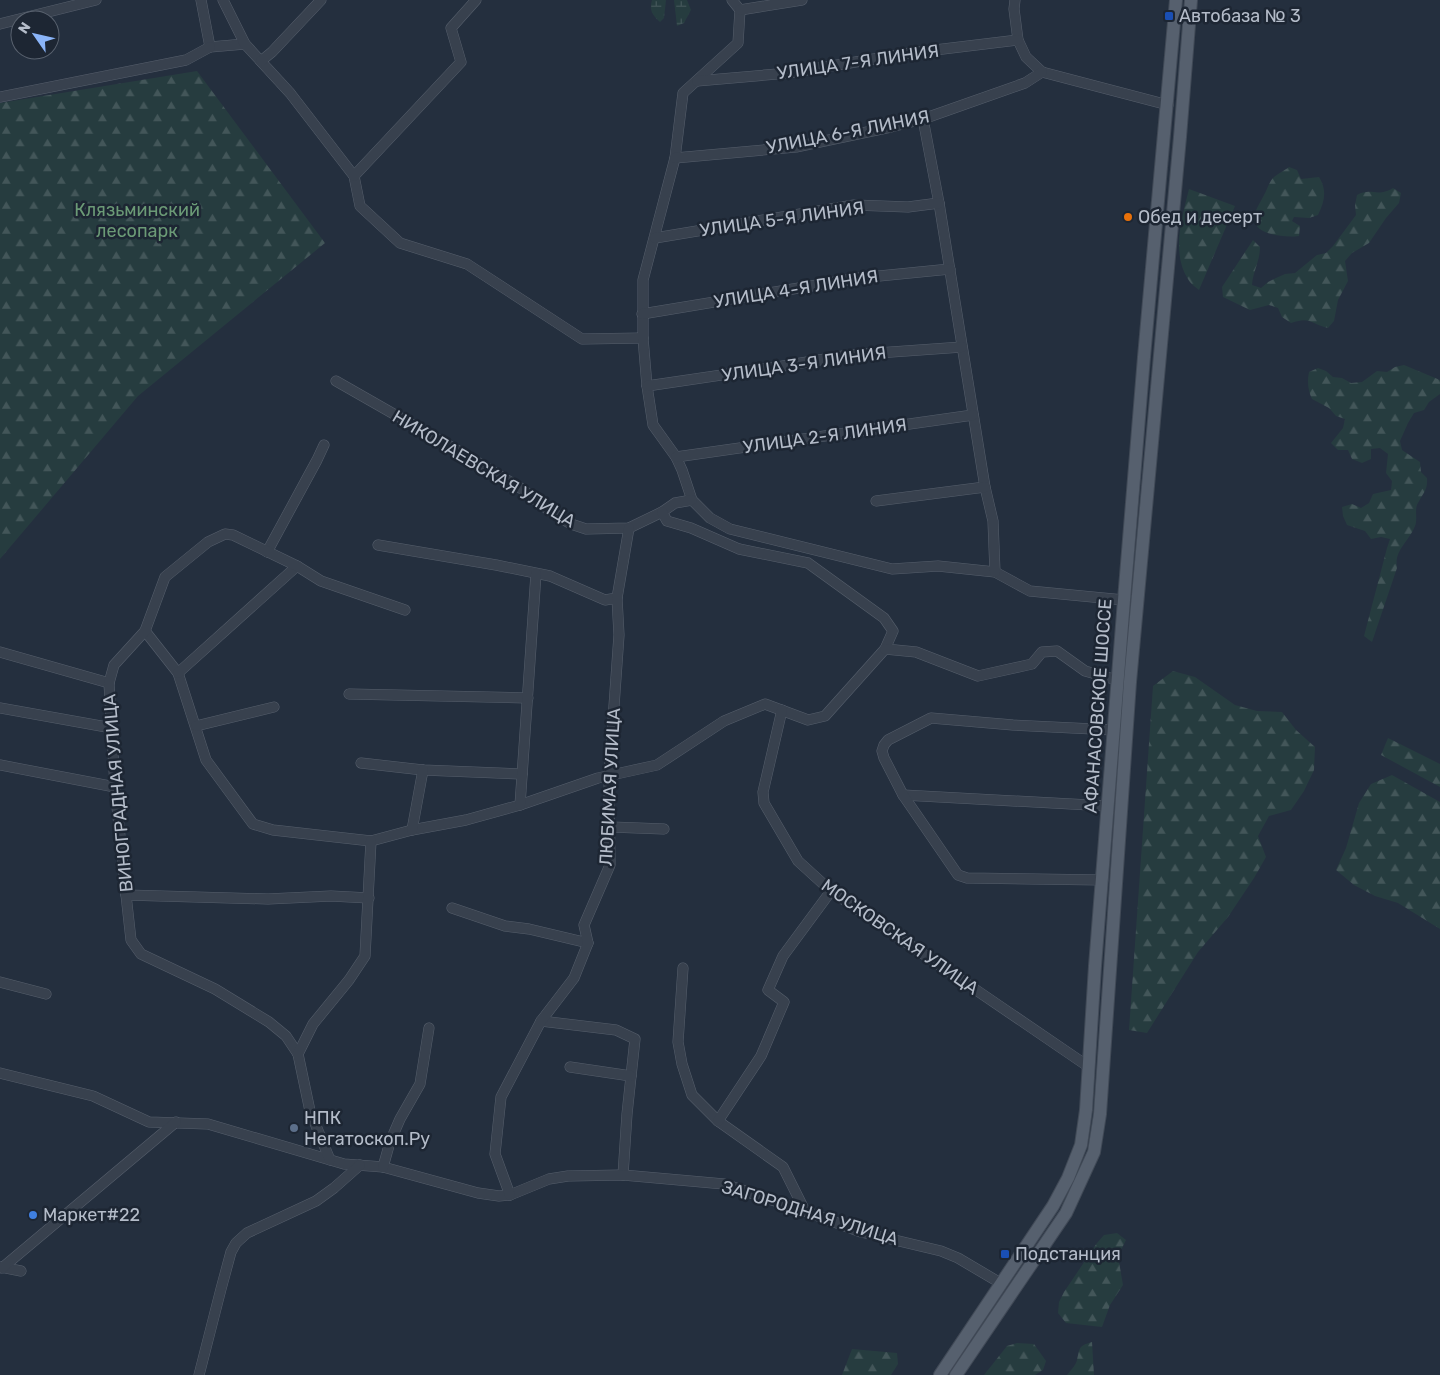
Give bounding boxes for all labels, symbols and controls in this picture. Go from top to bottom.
place label: Автобаза № 3 [1179,5,1301,27]
north arrow [10,10,60,60]
marker: Автобаза № 3 [1163,10,1175,22]
text: N [15,19,35,37]
street label: УЛИЦА 7-Я ЛИНИЯ [776,40,940,84]
street label: УЛИЦА 6-Я ЛИНИЯ [765,105,931,159]
street label: УЛИЦА 5-Я ЛИНИЯ [698,197,866,241]
park label: Клязьминский лесопарк [74,199,200,242]
place label: Обед и десерт [1138,206,1262,228]
marker: Обед и десерт [1122,211,1134,223]
street label: УЛИЦА 4-Я ЛИНИЯ [712,265,880,313]
street label: УЛИЦА 3-Я ЛИНИЯ [720,342,888,386]
street label: НИКОЛАЕВСКАЯ УЛИЦА [388,405,580,533]
street label: УЛИЦА 2-Я ЛИНИЯ [742,414,908,458]
street label: АФАНАСОВСКОЕ ШОССЕ [1080,598,1116,814]
street label: ВИНОГРАДНАЯ УЛИЦА [98,693,138,893]
street label: ЛЮБИМАЯ УЛИЦА [595,707,625,867]
street label: МОСКОВСКАЯ УЛИЦА [817,874,983,1000]
place label: НПК Негатоскоп.Ру [304,1107,430,1150]
marker: НПК Негатоскоп.Ру [288,1122,300,1134]
street label: ЗАГОРОДНАЯ УЛИЦА [719,1176,901,1250]
place label: Маркет#22 [43,1204,140,1226]
marker: Маркет#22 [27,1209,39,1221]
place label: Подстанция [1015,1243,1121,1265]
marker: Подстанция [999,1248,1011,1260]

